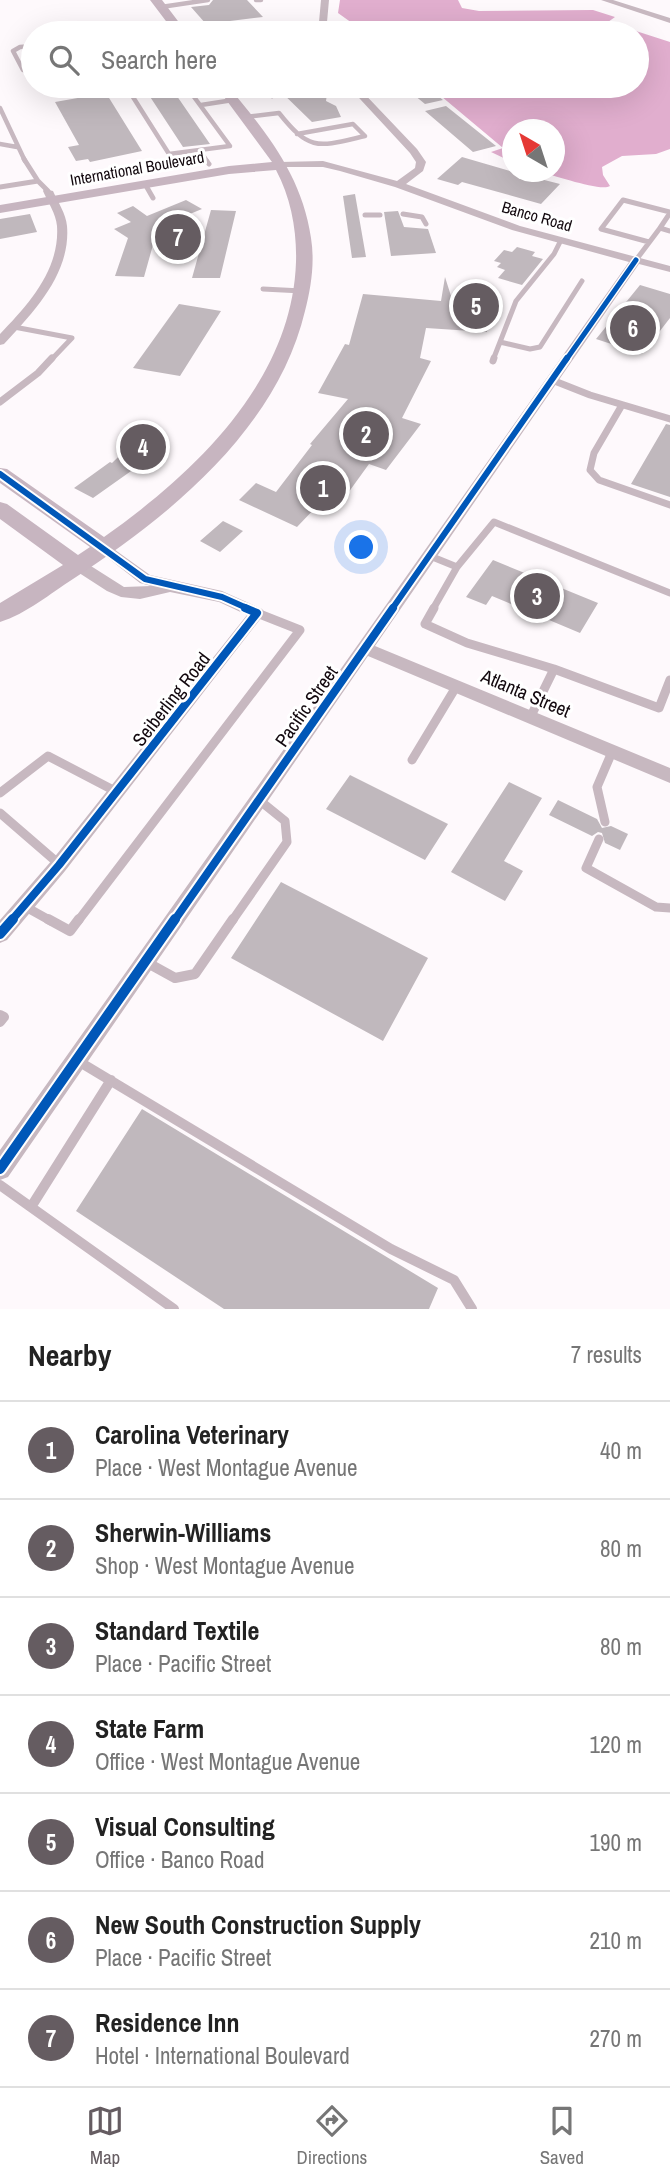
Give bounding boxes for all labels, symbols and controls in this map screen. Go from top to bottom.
search box [21,21,649,98]
icon: search [45,41,83,79]
text: Search here [101,42,217,77]
north arrow [502,119,565,182]
street label: International Boulevard [68,145,206,191]
street label: Banco Road [499,195,575,237]
pin: 7 [155,211,201,263]
pin: 5 [453,280,499,332]
pin: 6 [610,302,656,354]
pin: 2 [343,408,389,460]
pin: 4 [120,421,166,473]
pin: 1 [300,462,346,514]
your location [344,530,378,564]
pin: 3 [514,570,560,622]
street label: Seiberling Road [126,647,216,751]
street label: Pacific Street [269,660,344,752]
street label: Atlanta Street [477,662,575,724]
text: Nearby [28,1335,111,1375]
text: 7 results [571,1339,642,1370]
text: Carolina Veterinary [95,1417,289,1452]
text: 1 [46,1435,56,1466]
text: 40 m [600,1435,642,1466]
text: Place · West Montague Avenue [95,1452,358,1483]
text: Sherwin-Williams [95,1515,271,1550]
text: 2 [46,1533,56,1564]
text: 80 m [600,1533,642,1564]
text: Shop · West Montague Avenue [95,1550,354,1581]
text: Standard Textile [95,1613,259,1648]
text: 3 [46,1631,56,1662]
text: 80 m [600,1631,642,1662]
text: Place · Pacific Street [95,1648,271,1679]
text: State Farm [95,1711,204,1746]
text: 4 [46,1729,56,1760]
text: 120 m [590,1729,642,1760]
text: Office · West Montague Avenue [95,1746,360,1777]
text: Visual Consulting [95,1809,275,1844]
text: 5 [46,1827,56,1858]
text: 190 m [590,1827,642,1858]
text: Office · Banco Road [95,1844,265,1875]
text: New South Construction Supply [95,1907,421,1942]
text: 6 [46,1925,56,1956]
text: 210 m [590,1925,642,1956]
text: Place · Pacific Street [95,1942,271,1973]
text: Residence Inn [95,2005,240,2040]
text: 7 [46,2023,56,2054]
text: 270 m [590,2023,642,2054]
text: Hotel · International Boulevard [95,2040,350,2071]
tab: Map [86,2102,124,2170]
tab: Directions [296,2102,367,2170]
tab: Saved [540,2102,584,2170]

